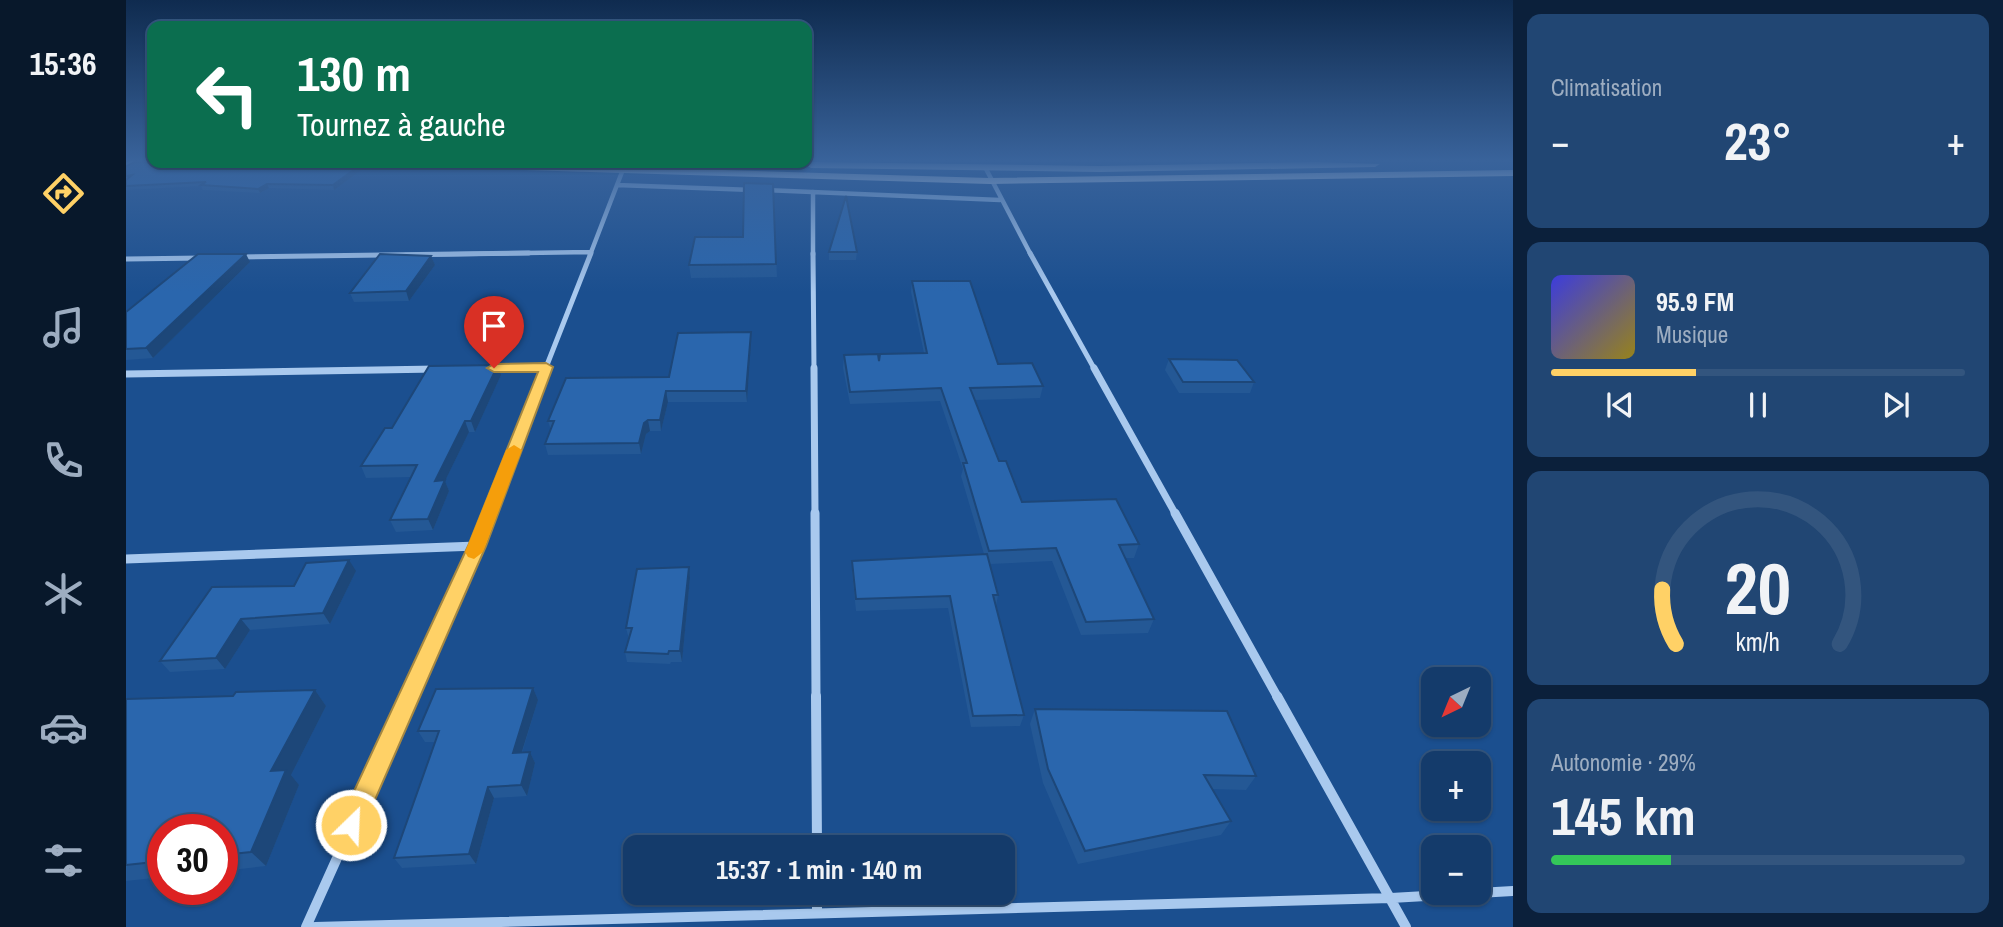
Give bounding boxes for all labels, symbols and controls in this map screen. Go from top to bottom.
text: 130 m [297,40,411,106]
text: 15:36 [29,42,97,85]
icon: left [182,49,273,140]
text: Climatisation [1551,72,1662,103]
text: Tournez à gauche [297,103,506,146]
text: 23° [1724,106,1792,176]
text: − [1551,116,1569,167]
text: + [1947,116,1965,167]
icon: directions [39,169,88,218]
text: 95.9 FM [1656,284,1734,319]
pin [464,296,524,368]
icon: music [39,303,88,352]
icon: arrive [475,307,513,345]
text: Musique [1656,319,1728,350]
icon: previous [1601,386,1639,424]
icon: pause [1739,386,1777,424]
icon: next [1877,386,1915,424]
icon: phone [39,436,88,485]
text: 20 [1725,539,1791,637]
icon: climate [39,569,88,618]
text: km/h [1736,624,1780,658]
north arrow [1421,667,1491,737]
map controls [1421,667,1491,905]
icon: car [39,703,88,752]
text: Autonomie · 29% [1551,747,1696,778]
button: + [1421,751,1491,821]
text: 145 km [1551,781,1696,851]
position arrow [314,788,388,862]
speed limit sign: 30 [147,814,238,905]
button: − [1421,835,1491,905]
icon: filters [39,836,88,885]
text: 15:37 · 1 min · 140 m [716,852,922,887]

